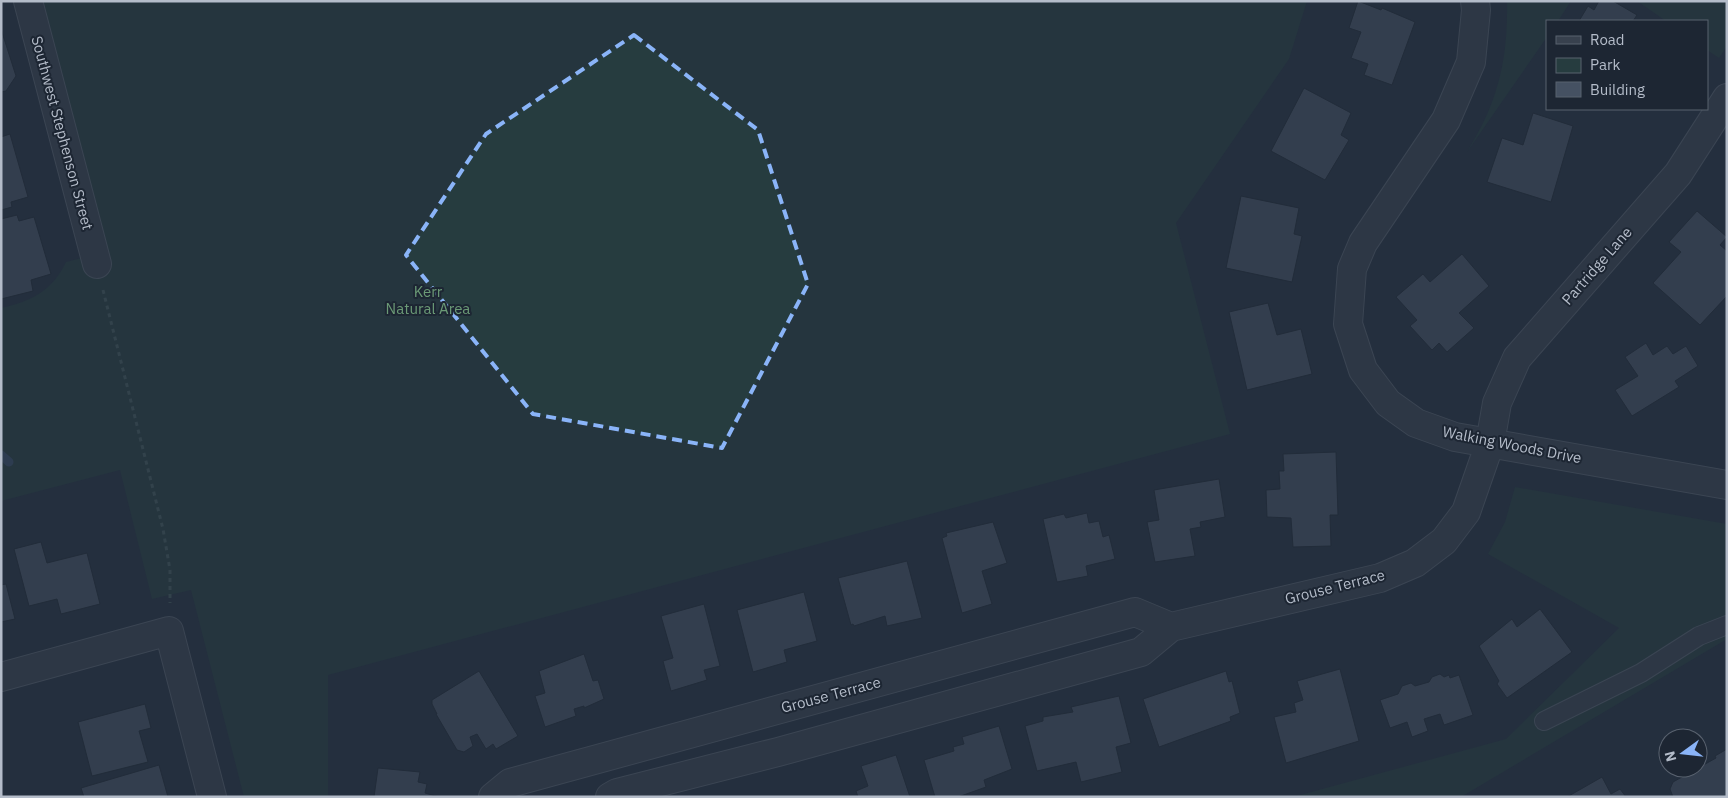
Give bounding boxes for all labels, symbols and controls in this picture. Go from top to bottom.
legend [1546,20,1708,110]
text: Road [1590,30,1625,49]
street label: Southwest Stephenson Street [27,34,98,232]
text: Park [1590,55,1620,74]
text: Building [1590,80,1645,99]
street label: Partridge Lane [1557,223,1636,309]
park label: Kerr Natural Area [386,282,470,318]
street label: Walking Woods Drive [1441,422,1583,467]
street label: Grouse Terrace [1283,565,1387,608]
street label: Grouse Terrace [779,672,883,717]
north arrow [1658,728,1708,778]
text: N [1660,749,1680,764]

